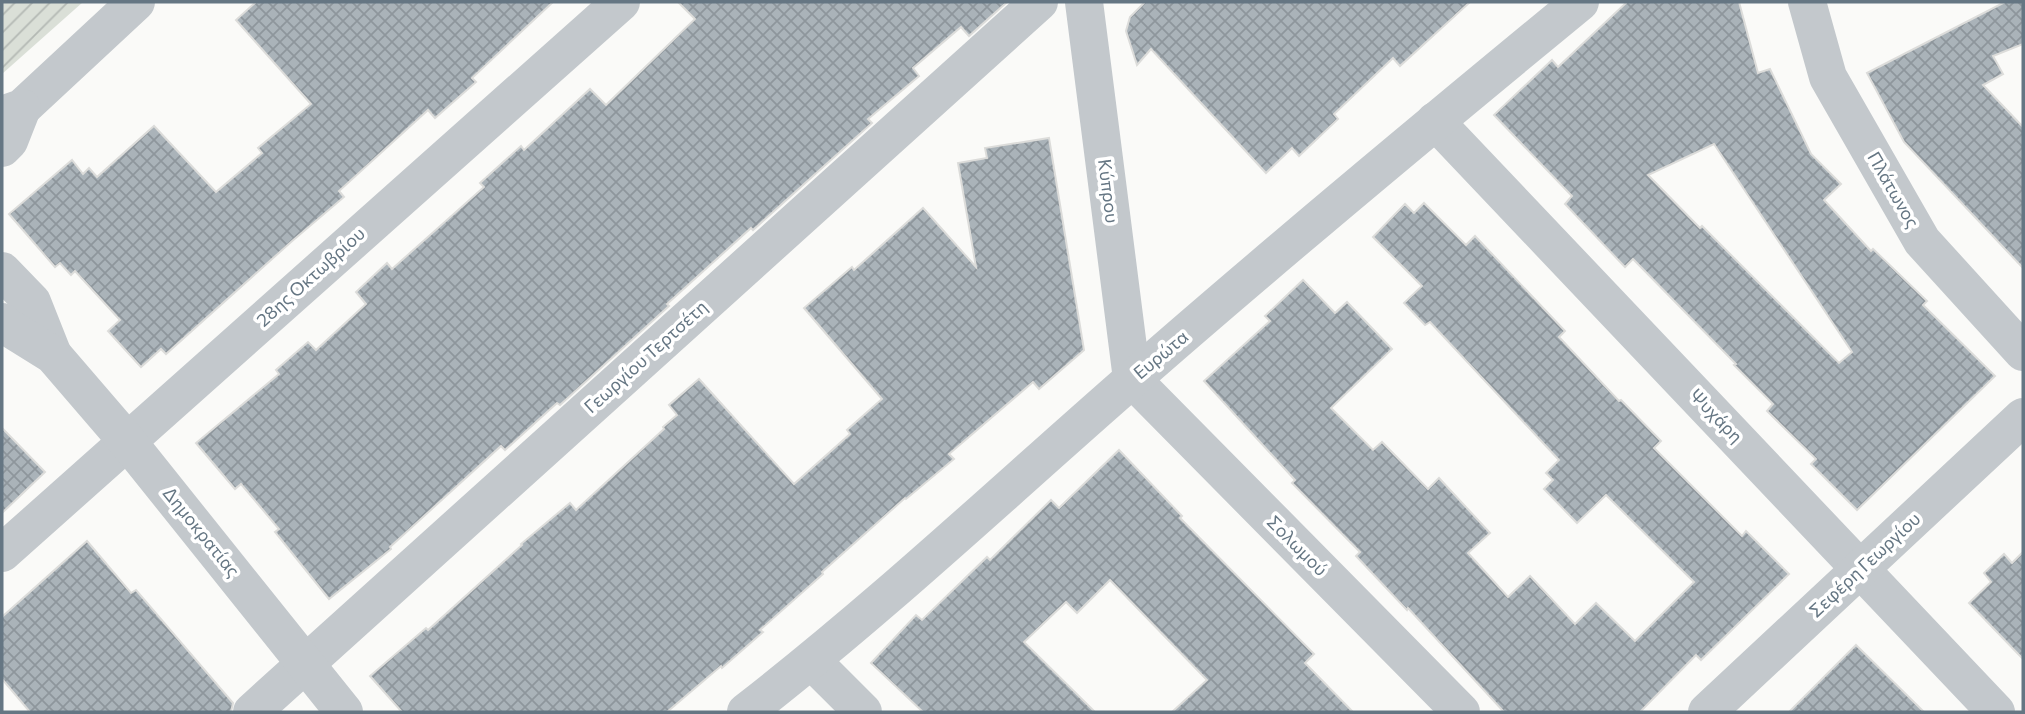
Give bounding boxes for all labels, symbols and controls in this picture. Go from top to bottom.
street label: Πλάτωνος [1863,147,1925,232]
street label: Κύπρου [1094,158,1124,224]
street label: 28ης Οκτωβρίου [252,222,369,331]
street label: Γεωργίου Τερτσέτη [579,295,711,417]
street label: Ευρώτα [1129,325,1192,383]
street label: Ψυχάρη [1686,384,1748,447]
street label: Δημοκρατίας [159,482,245,581]
street label: Σεφέρη Γεωργίου [1804,507,1924,621]
street label: Σολωμού [1263,511,1332,580]

